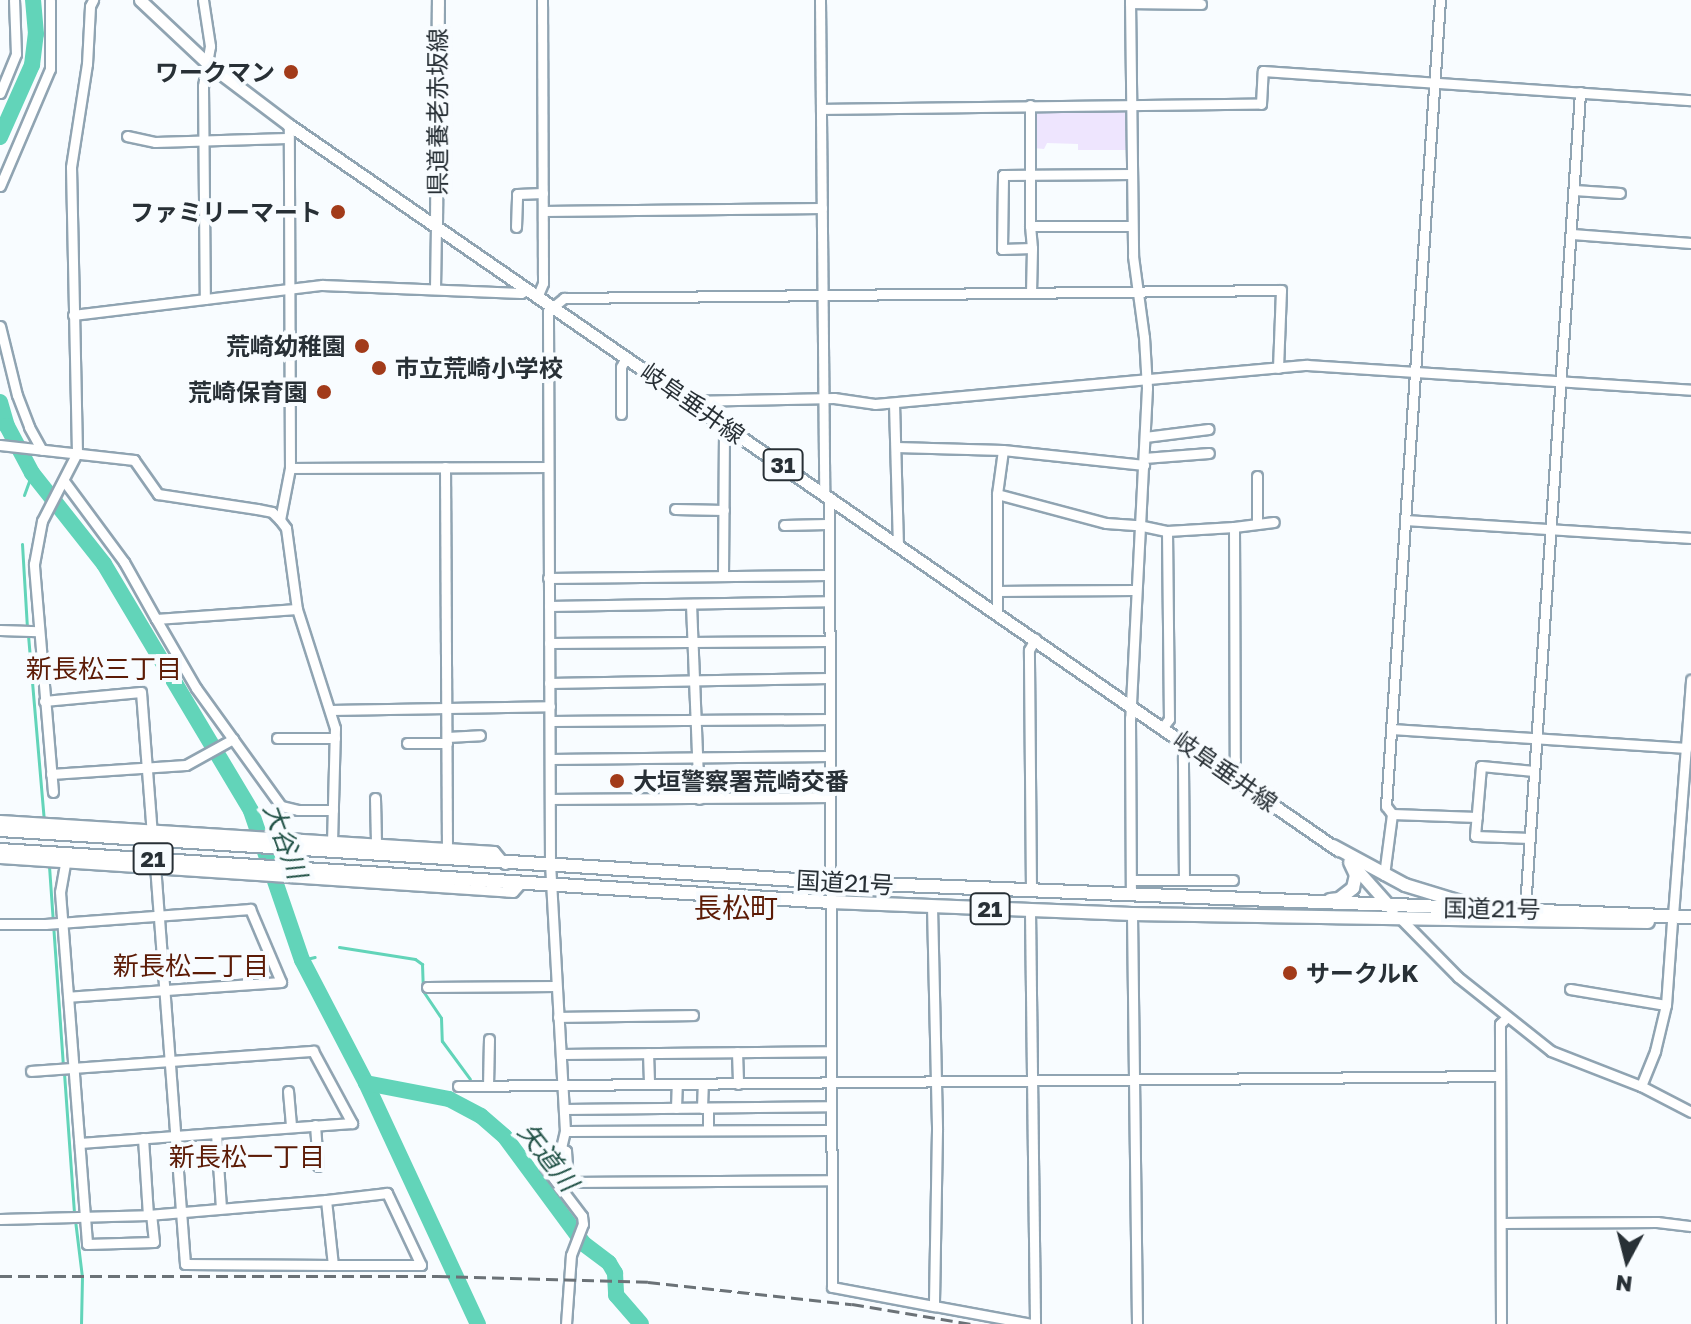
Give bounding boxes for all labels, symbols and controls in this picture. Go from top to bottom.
street label: 県道養老赤坂線 [423,28,451,196]
place label: ワークマン [155,58,275,86]
marker: ワークマン [282,63,300,81]
place label: ファミリーマート [130,198,322,226]
marker: ファミリーマート [329,203,347,221]
place label: 荒崎幼稚園 [226,332,346,360]
marker: 荒崎幼稚園 [353,337,371,355]
place label: 市立荒崎小学校 [395,354,563,382]
street label: 岐阜垂井線 [636,357,750,449]
marker: 市立荒崎小学校 [370,359,388,377]
place label: 荒崎保育園 [188,378,308,406]
marker: 荒崎保育園 [315,383,333,401]
road number: 31 [761,447,805,483]
district label: 新長松三丁目 [26,653,182,685]
street label: 岐阜垂井線 [1169,725,1283,817]
place label: 大垣警察署荒崎交番 [633,767,849,795]
marker: 大垣警察署荒崎交番 [608,772,626,790]
water label: 大谷川 [257,799,313,883]
road number: 21 [131,841,175,877]
street label: 国道21号 [796,865,894,899]
district label: 長松町 [694,891,778,925]
road number: 21 [968,891,1012,927]
street label: 国道21号 [1443,893,1541,923]
district label: 新長松二丁目 [113,950,269,982]
place label: サークルK [1306,959,1419,987]
marker: サークルK [1281,964,1299,982]
water label: 矢道川 [512,1117,584,1197]
district label: 新長松一丁目 [169,1141,325,1173]
north arrow [1587,1220,1667,1300]
text: N [1614,1270,1634,1299]

